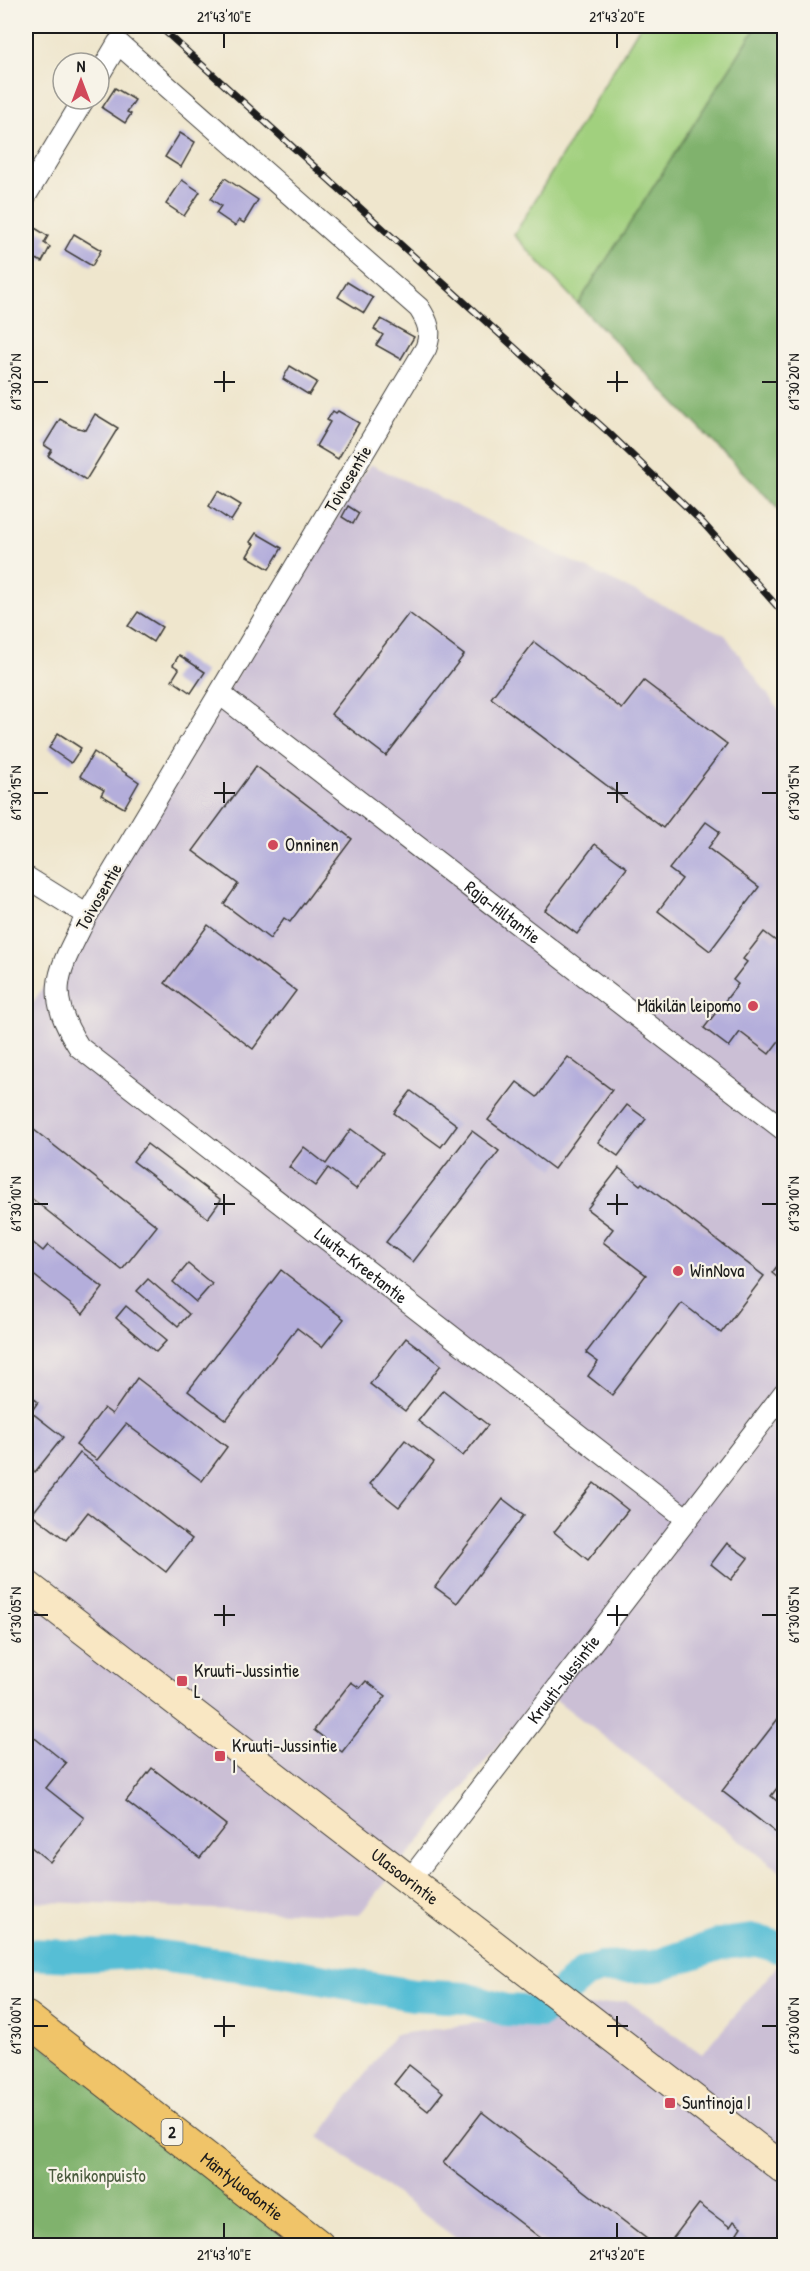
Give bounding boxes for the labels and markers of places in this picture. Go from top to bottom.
place label: Onninen [285,832,339,857]
marker: Onninen [266,838,280,852]
place label: Mäkilän leipomo [637,993,741,1018]
marker: Mäkilän leipomo [746,999,760,1013]
place label: WinNova [690,1258,744,1283]
marker: WinNova [671,1264,685,1278]
place label: Kruuti-Jussintie L [194,1658,300,1704]
marker: Kruuti-Jussintie L [175,1674,189,1688]
place label: Kruuti-Jussintie I [232,1733,338,1779]
marker: Kruuti-Jussintie I [213,1749,227,1763]
place label: Suntinoja I [682,2090,751,2115]
marker: Suntinoja I [663,2096,677,2110]

